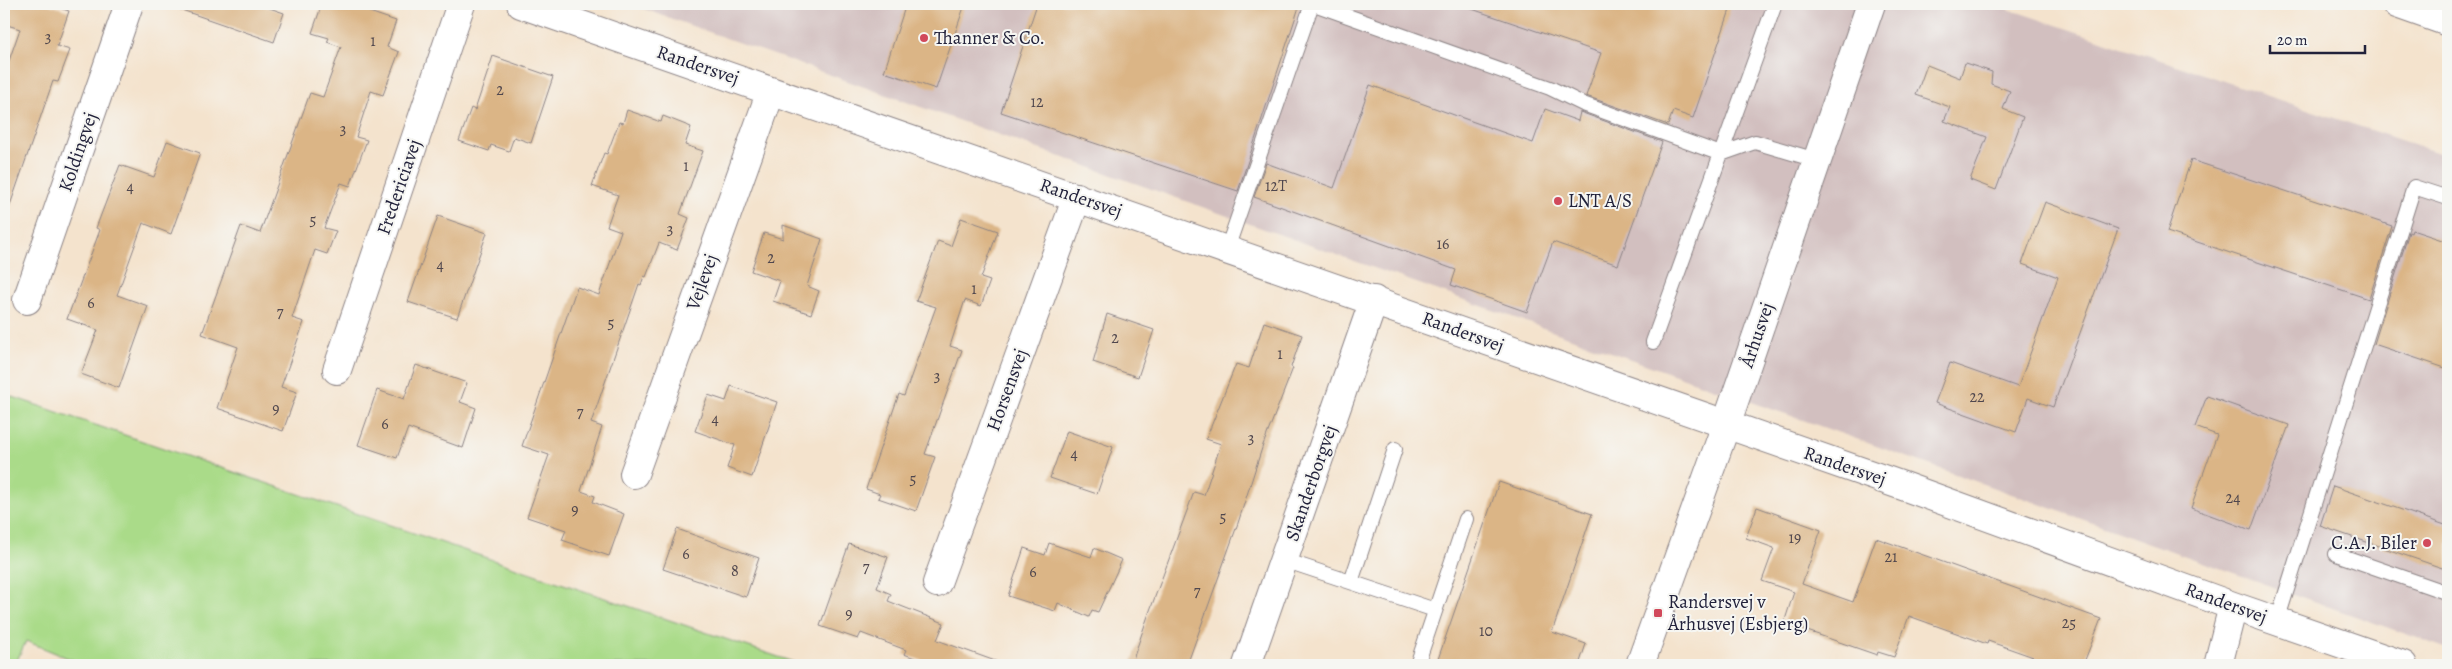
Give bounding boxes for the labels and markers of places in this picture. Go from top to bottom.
place label: Thanner & Co. [934,25,1045,51]
marker: Thanner & Co. [918,32,930,44]
place label: LNT A/S [1568,188,1632,214]
marker: LNT A/S [1552,195,1564,207]
place label: C.A.J. Biler [2331,530,2417,556]
marker: C.A.J. Biler [2421,537,2433,549]
place label: Randersvej v Århusvej (Esbjerg) [1667,589,1808,637]
marker: Randersvej v Århusvej (Esbjerg) [1652,607,1664,619]

